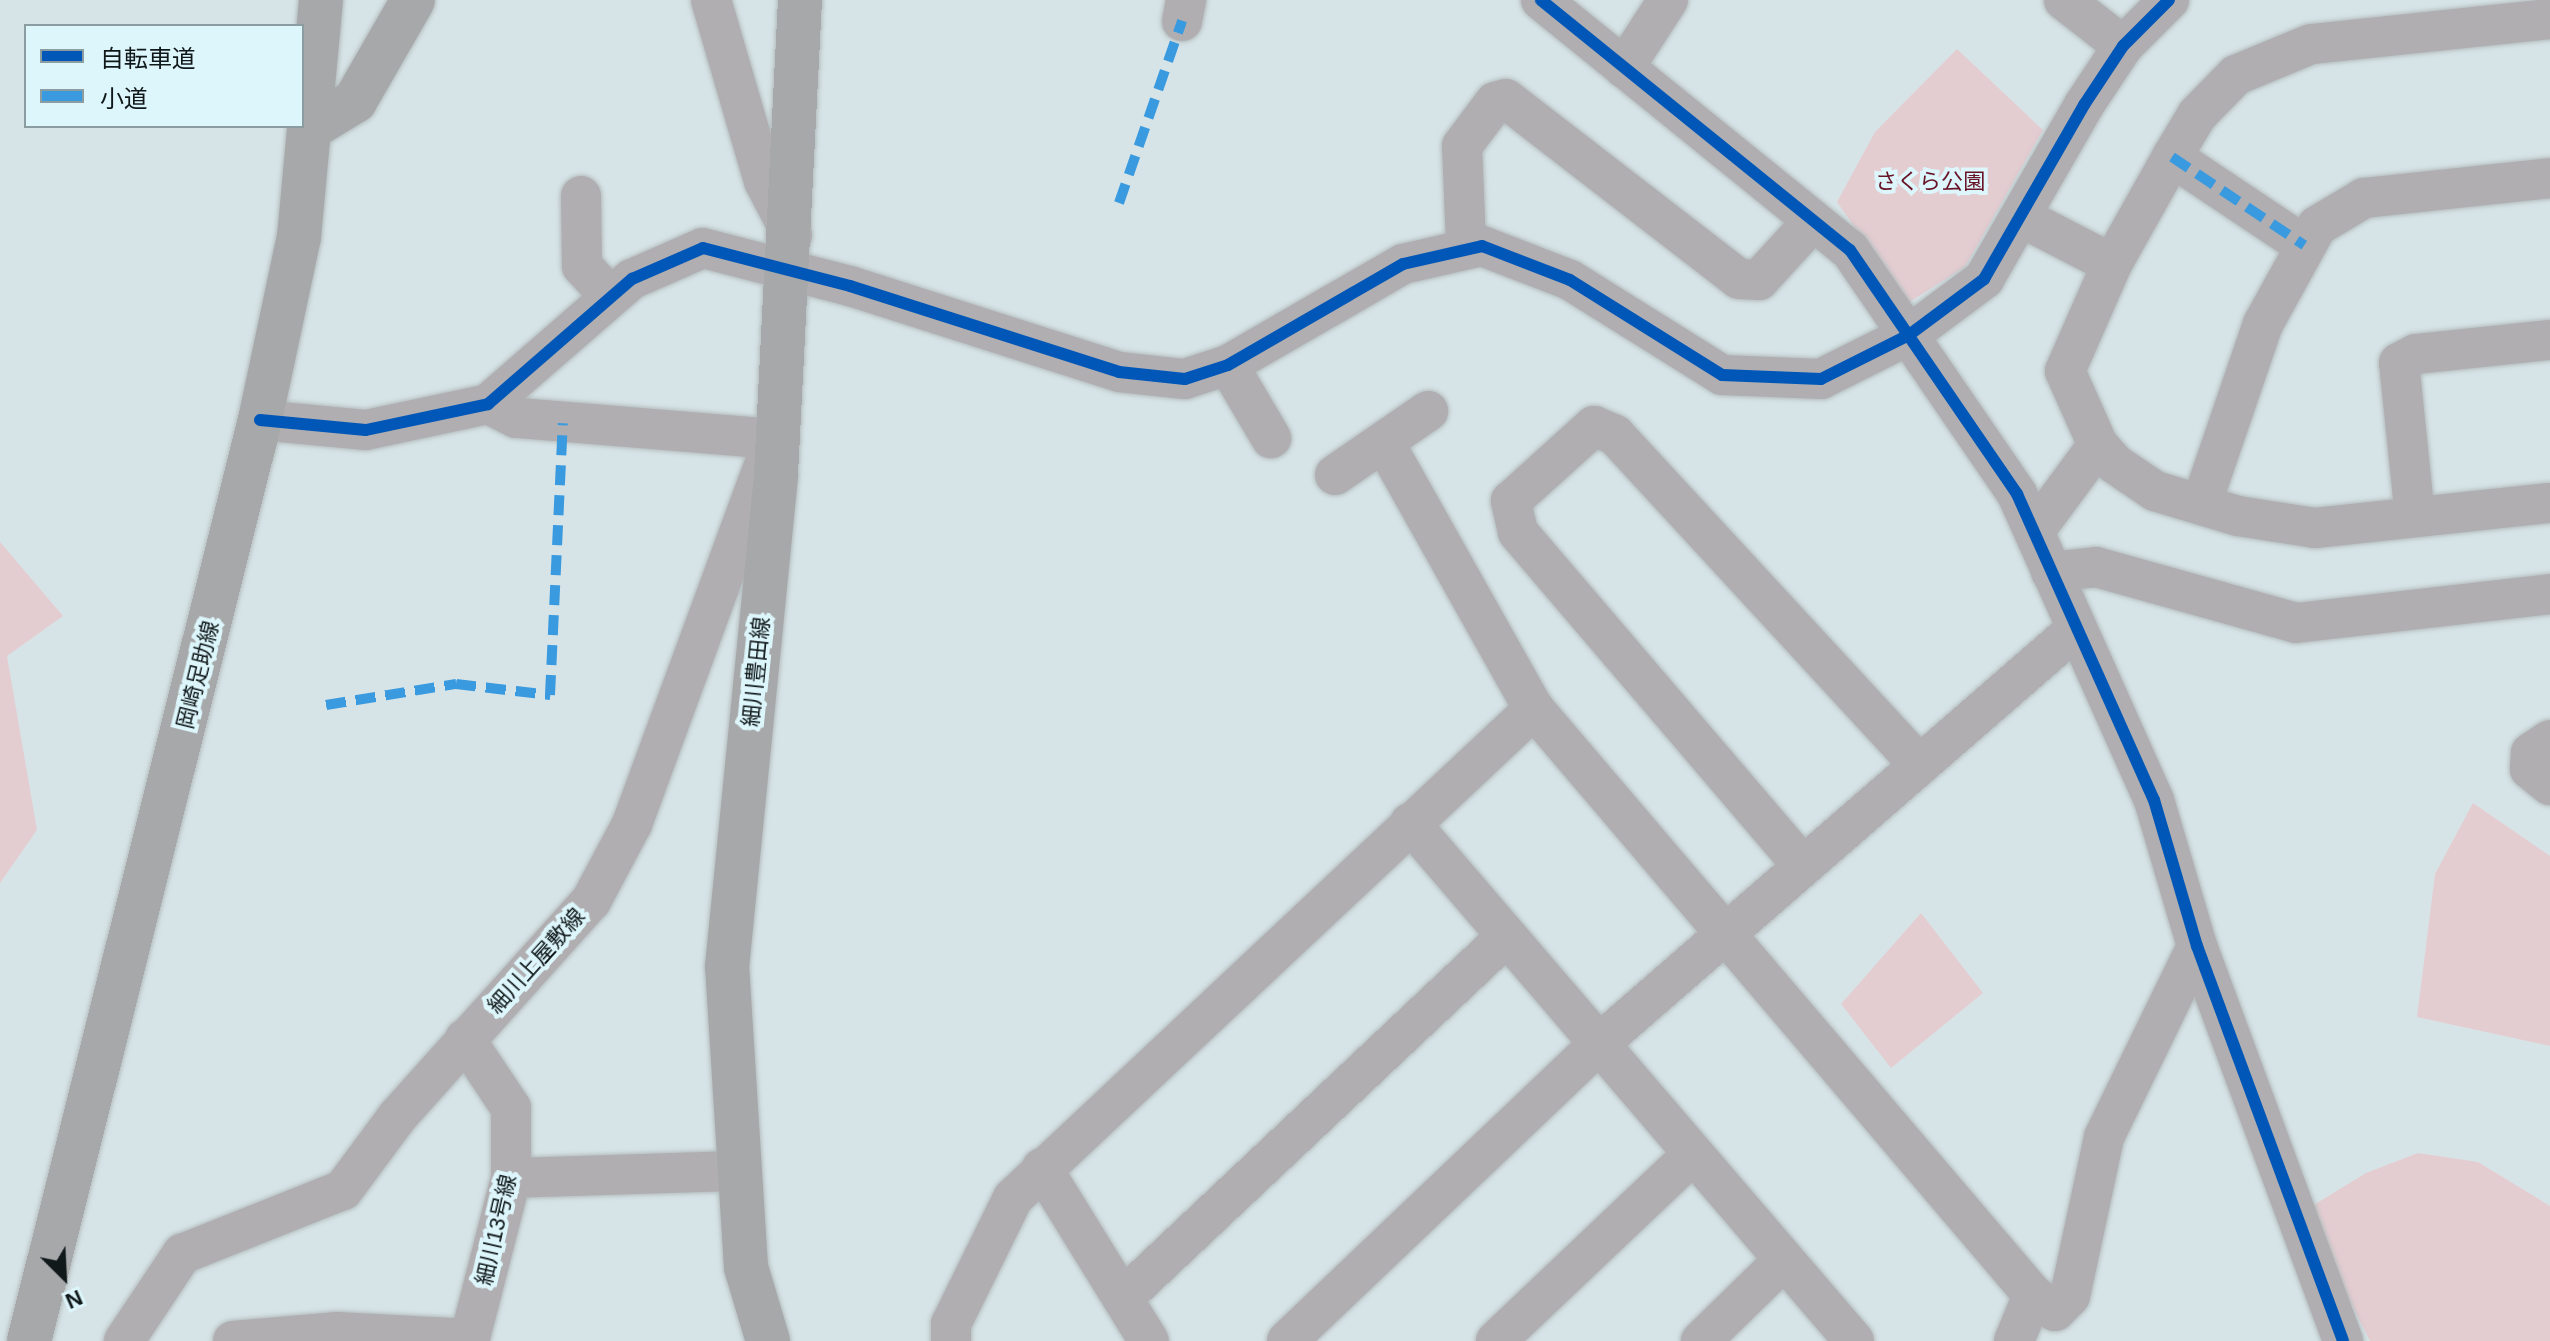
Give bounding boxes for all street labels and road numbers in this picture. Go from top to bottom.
street label: 細川豊田線 [737,616,775,728]
street label: 岡崎足助線 [172,618,224,732]
street label: 細川上屋敷線 [482,903,590,1019]
street label: 細川13号線 [470,1172,522,1288]

